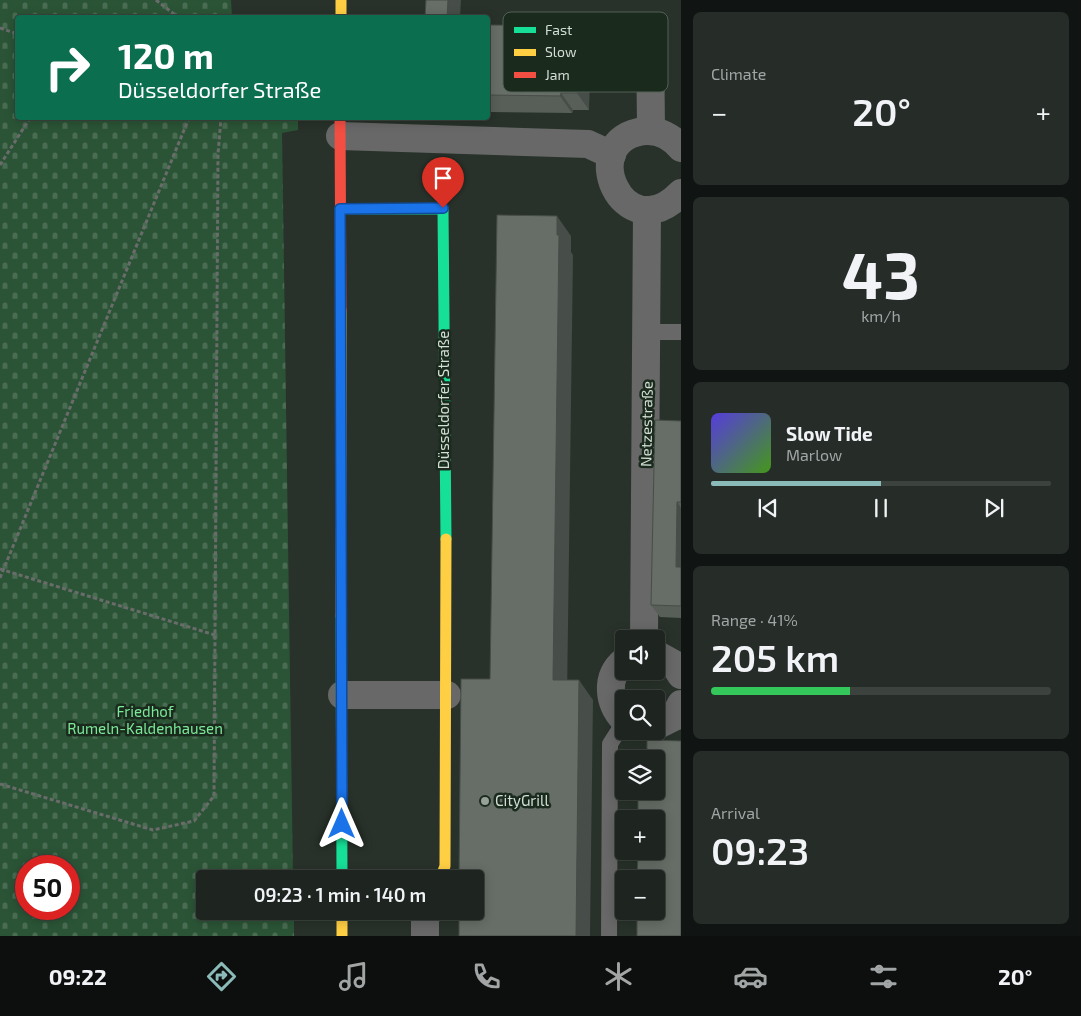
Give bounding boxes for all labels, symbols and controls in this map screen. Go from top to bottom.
legend [503,12,668,92]
text: Fast [545,21,572,38]
text: 120 m [118,34,214,76]
icon: right [35,35,100,100]
text: Slow [545,43,577,60]
text: Climate [711,64,766,83]
text: Jam [545,66,570,83]
text: Düsseldorfer Straße [118,76,321,102]
text: 20° [852,88,911,134]
text: − [711,95,727,129]
text: + [1036,95,1051,129]
pin [422,157,464,208]
icon: arrive [429,164,457,192]
text: 43 [842,234,920,312]
text: km/h [861,306,901,325]
street label: Düsseldorfer Straße [434,331,452,469]
street label: Netzestraße [636,381,656,467]
text: Slow Tide [786,422,873,445]
text: Marlow [786,445,842,464]
icon: previous [754,494,782,522]
icon: pause [867,494,895,522]
icon: next [980,494,1008,522]
text: Range · 41% [711,610,798,629]
map controls [615,630,665,920]
button: sound [615,630,665,680]
text: 205 km [711,634,839,680]
button: search [615,690,665,740]
park label: Friedhof Rumeln-Kaldenhausen [67,702,223,737]
button: layers [615,750,665,800]
place label: CityGrill [495,791,550,809]
marker: CityGrill [479,795,491,807]
position arrow [315,797,367,849]
text: Arrival [711,803,760,822]
button: + [615,810,665,860]
text: 09:23 [711,827,809,873]
speed limit sign: 50 [15,855,80,920]
button: − [615,870,665,920]
text: 09:23 · 1 min · 140 m [254,883,426,906]
icon: directions [204,959,239,994]
icon: music [336,959,371,994]
icon: phone [469,959,504,994]
icon: climate [601,959,636,994]
icon: car [733,959,768,994]
icon: filters [866,959,901,994]
text: 09:22 [49,963,107,989]
text: 20° [998,963,1032,989]

